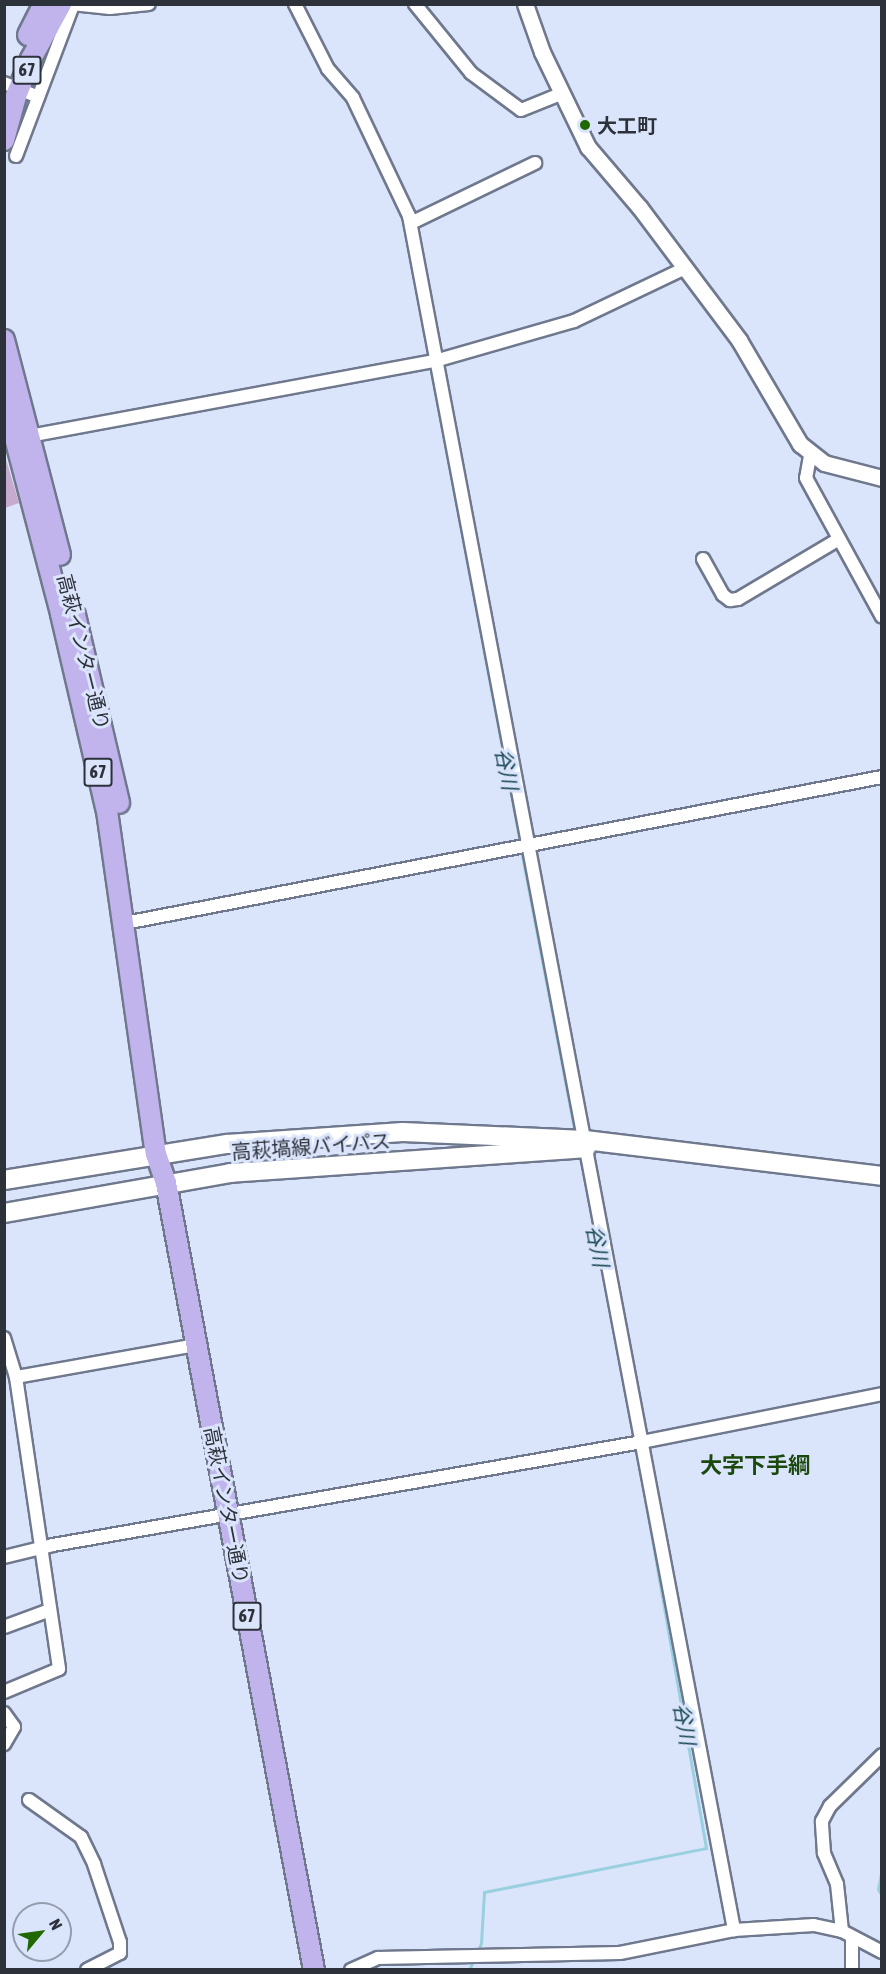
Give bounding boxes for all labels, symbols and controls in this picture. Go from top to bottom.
road number: 67 [12,55,42,85]
place label: 大工町 [597,113,657,137]
marker: 大工町 [578,118,592,132]
street label: 高萩インター通り [53,571,115,733]
water label: 谷川 [491,746,523,792]
road number: 67 [83,757,113,787]
street label: 高萩塙線バイパス [230,1128,392,1164]
water label: 谷川 [582,1223,614,1269]
street label: 高萩インター通り [200,1424,254,1586]
district label: 大字下手綱 [700,1453,810,1479]
road number: 67 [232,1601,262,1631]
water label: 谷川 [669,1701,701,1747]
north arrow [12,1902,72,1962]
text: N [46,1916,66,1933]

